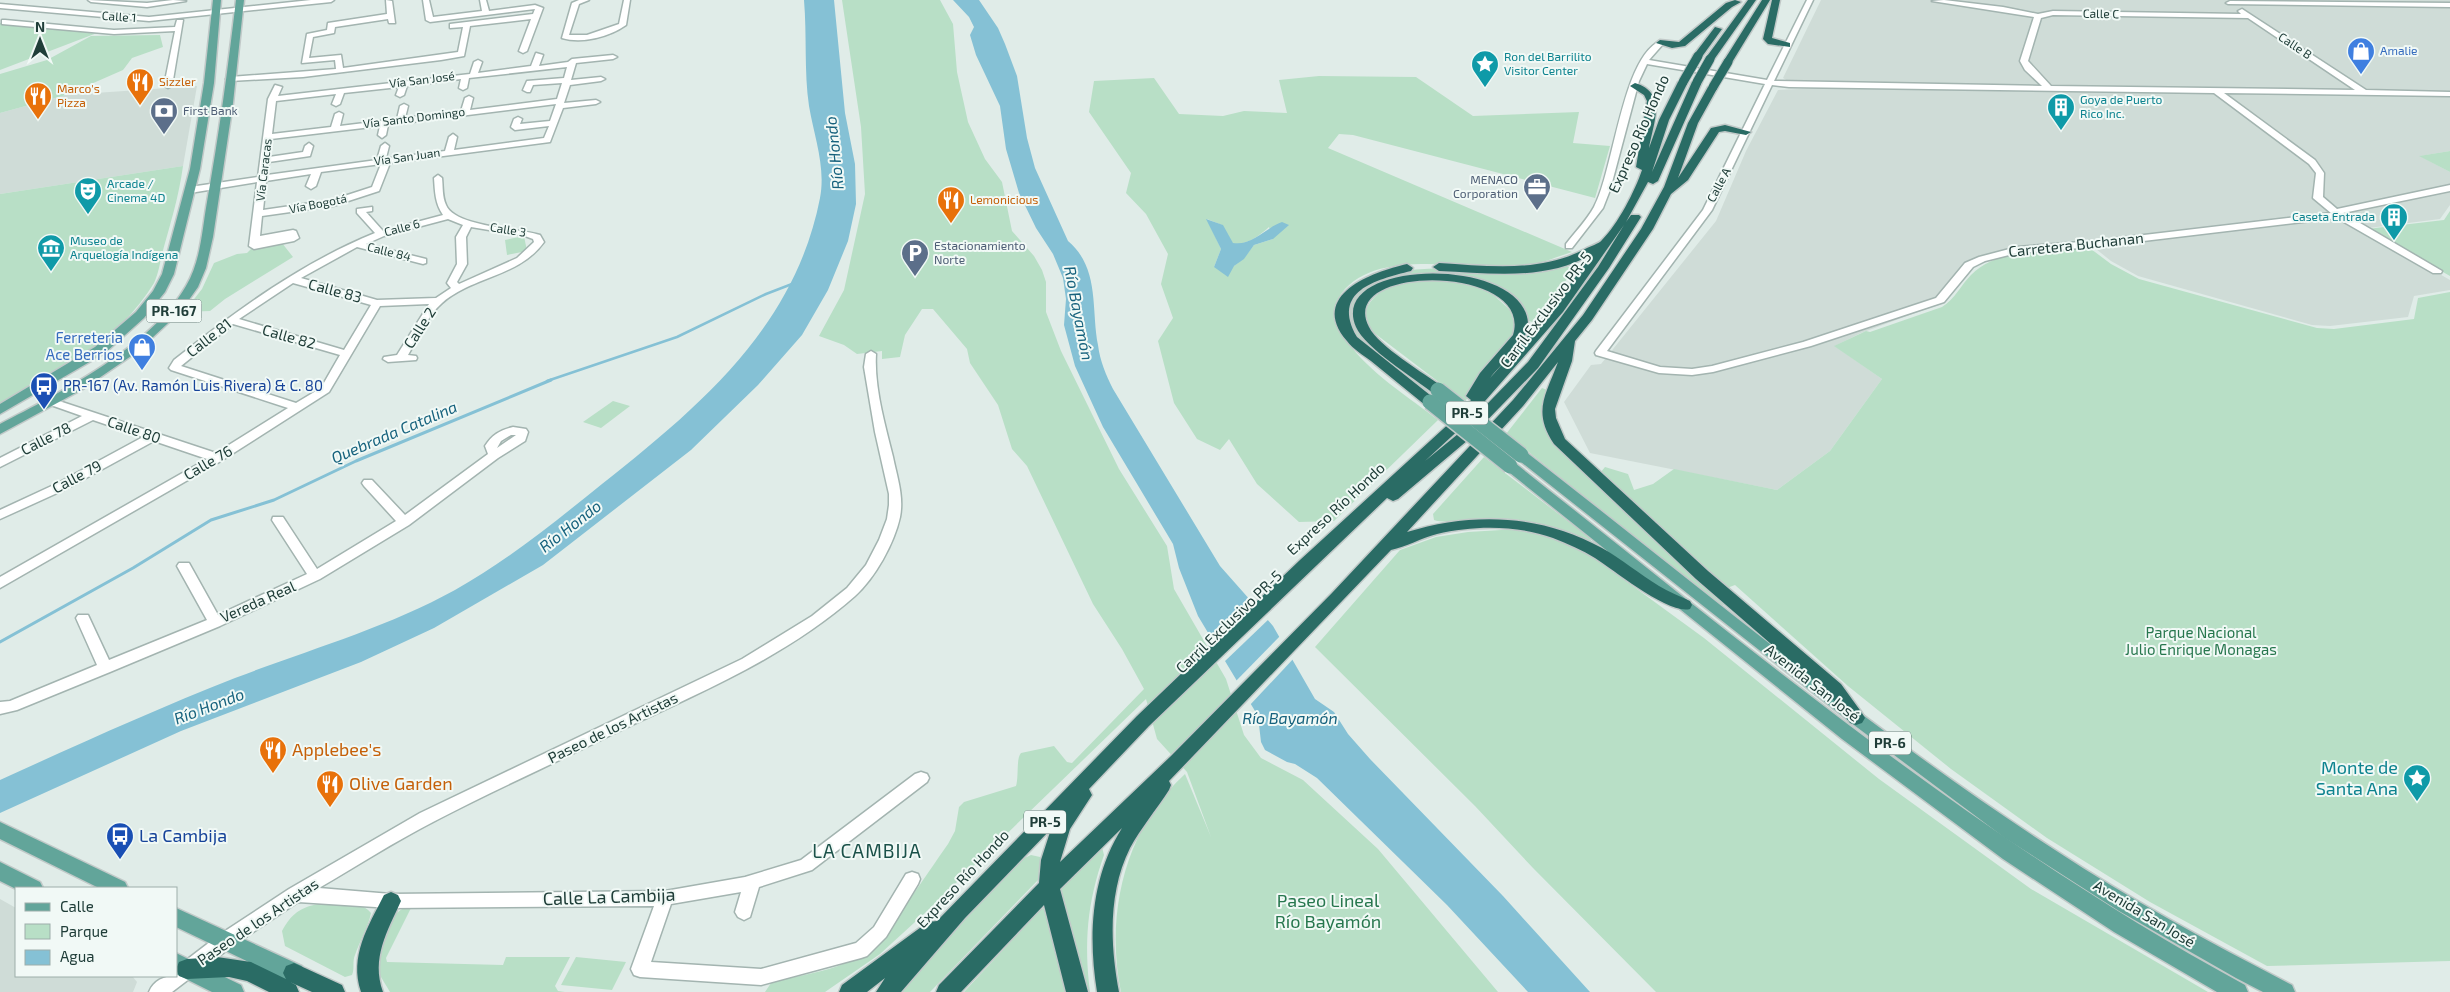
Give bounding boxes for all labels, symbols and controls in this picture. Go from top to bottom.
street label: Calle C [2083,6,2120,20]
street label: Calle 1 [101,8,137,24]
north arrow [15,15,65,65]
text: N [35,18,45,35]
street label: Calle B [2276,29,2315,61]
shop icon: Amalie [2346,36,2376,75]
place label: Amalie [2380,43,2418,57]
place icon: Ron del Barrilito Visitor Center [1470,49,1500,88]
place label: Ron del Barrilito Visitor Center [1504,49,1592,77]
restaurant icon: Sizzler [125,67,155,106]
street label: Vía San José [388,68,455,90]
street label: Expreso Río Hondo [1604,72,1672,196]
place label: Sizzler [159,74,196,88]
restaurant icon: Marco's Pizza [23,81,53,120]
place label: Marco's Pizza [57,81,100,109]
building icon: Goya de Puerto Rico Inc. [2046,92,2076,131]
place label: Goya de Puerto Rico Inc. [2080,92,2163,120]
bank icon: First Bank [149,96,179,135]
place label: First Bank [183,103,238,117]
street label: Vía Santo Domingo [362,104,466,130]
water label: Río Hondo [820,115,847,191]
street label: Vía Caracas [252,138,274,202]
street label: Vía San Juan [373,144,441,168]
street label: Calle A [1703,165,1733,204]
place label: MENACO Corporation [1453,172,1518,200]
office icon: MENACO Corporation [1522,172,1552,211]
theatre icon: Arcade / Cinema 4D [73,176,103,215]
place label: Arcade / Cinema 4D [107,176,165,204]
restaurant icon: Lemonicious [936,185,966,224]
street label: Vía Bogotá [288,191,348,215]
place label: Lemonicious [970,192,1038,206]
building icon: Caseta Entrada [2379,202,2409,241]
place label: Caseta Entrada [2292,209,2375,223]
street label: Calle 6 [382,216,421,239]
street label: Calle 3 [489,219,527,239]
street label: Carretera Buchanan [2007,228,2144,260]
museum icon: Museo de Arquelogía Indígena [36,233,66,272]
place label: Museo de Arquelogía Indígena [70,233,178,261]
parking icon: Estacionamiento Norte [900,238,930,277]
place label: Estacionamiento Norte [934,238,1026,266]
street label: Calle 84 [366,239,412,263]
street label: Carril Exclusivo PR-5 [1496,248,1595,371]
water label: Río Bayamón [1060,264,1098,362]
street label: Calle 83 [307,274,364,306]
road number: PR-167 [146,300,202,322]
street label: Calle 2 [399,303,439,351]
street label: Calle 81 [182,314,234,360]
street label: Calle 82 [261,320,318,352]
place label: Ferreteria Ace Berrios [46,328,123,363]
shop icon: Ferreteria Ace Berrios [127,332,157,371]
bus stop icon: PR-167 (Av. Ramón Luis Rivera) & C. 80 [29,371,59,410]
place label: PR-167 (Av. Ramón Luis Rivera) & C. 80 [63,376,323,394]
water label: Quebrada Catalina [328,396,460,468]
road number: PR-5 [1446,402,1488,424]
street label: Calle 80 [105,412,163,447]
street label: Calle 78 [17,418,74,458]
street label: Calle 76 [180,441,235,483]
street label: Calle 79 [49,456,104,497]
street label: Expreso Río Hondo [1283,458,1388,558]
water label: Río Hondo [535,495,605,556]
street label: Carril Exclusivo PR-5 [1172,566,1285,677]
street label: Vereda Real [217,576,299,626]
park label: Parque Nacional Julio Enrique Monagas [2125,623,2277,658]
street label: Avenida San José [1762,640,1864,725]
water label: Río Hondo [171,683,247,728]
street label: Paseo de los Artistas [545,688,680,766]
water label: Río Bayamón [1242,708,1338,728]
road number: PR-6 [1869,731,1911,754]
restaurant icon: Applebee's [258,735,288,774]
place label: Applebee's [292,738,381,760]
place label: Monte de Santa Ana [2316,756,2398,799]
place icon: Monte de Santa Ana [2402,763,2432,802]
restaurant icon: Olive Garden [315,769,345,808]
place label: Olive Garden [349,772,453,794]
road number: PR-5 [1024,810,1066,834]
bus stop icon: La Cambija [105,821,135,860]
place label: La Cambija [139,824,227,846]
street label: Expreso Río Hondo [912,826,1012,931]
district label: LA CAMBIJA [812,839,922,862]
street label: Paseo de los Artistas [193,874,321,968]
street label: Avenida San José [2090,876,2199,951]
street label: Calle La Cambija [542,883,676,909]
legend [15,887,178,977]
park label: Paseo Lineal Río Bayamón [1275,889,1381,932]
text: Calle [60,897,94,915]
text: Parque [60,922,108,940]
text: Agua [60,947,95,965]

